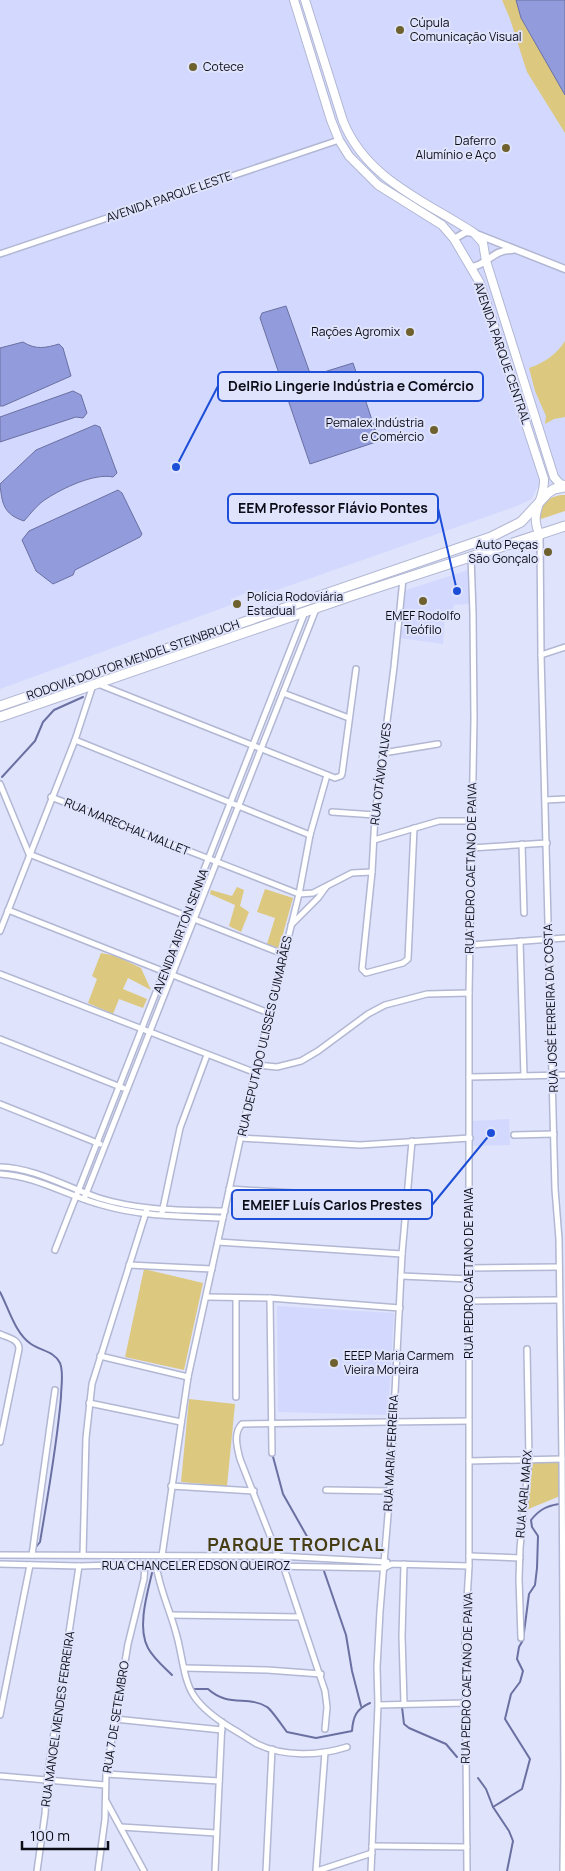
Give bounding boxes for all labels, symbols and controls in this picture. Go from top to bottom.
place label: Cúpula Comunicação Visual [410,14,522,45]
marker: Cúpula Comunicação Visual [394,24,406,36]
place label: Cotece [203,58,244,75]
marker: Cotece [187,61,199,73]
place label: Daferro Alumínio e Aço [415,132,496,163]
marker: Daferro Alumínio e Aço [500,142,512,154]
street label: AVENIDA PARQUE LESTE [104,167,234,226]
street label: AVENIDA PARQUE CENTRAL [470,279,535,426]
place label: Rações Agromix [311,323,401,340]
marker: Rações Agromix [404,326,416,338]
callout: DelRio Lingerie Indústria e Comércio [218,372,483,401]
text: DelRio Lingerie Indústria e Comércio [228,376,474,395]
place label: Pemalex Indústria e Comércio [326,414,424,445]
marker: Pemalex Indústria e Comércio [428,424,440,436]
callout: EEM Professor Flávio Pontes [228,494,438,523]
text: EEM Professor Flávio Pontes [238,498,428,517]
place label: Auto Peças São Gonçalo [469,536,538,567]
marker: Auto Peças São Gonçalo [542,546,554,558]
place label: Polícia Rodoviária Estadual [247,588,343,619]
marker: EMEF Rodolfo Teófilo [417,595,429,607]
marker: Polícia Rodoviária Estadual [231,598,243,610]
place label: EMEF Rodolfo Teófilo [386,607,461,638]
street label: RODOVIA DOUTOR MENDEL STEINBRUCH [24,615,242,704]
street label: RUA OTÁVIO ALVES [366,722,395,826]
street label: RUA PEDRO CAETANO DE PAIVA [461,782,481,954]
street label: RUA MARECHAL MALLET [62,794,193,860]
street label: AVENIDA AIRTON SENNA [149,866,212,996]
street label: RUA JOSÉ FERREIRA DA COSTA [539,923,562,1093]
street label: RUA DEPUTADO ULISSES GUIMARÃES [233,934,296,1138]
street label: RUA PEDRO CAETANO DE PAIVA [460,1187,477,1359]
callout: EMEIEF Luís Carlos Prestes [232,1190,432,1219]
text: EMEIEF Luís Carlos Prestes [242,1195,422,1214]
place label: EEEP Maria Carmem Vieira Moreira [344,1347,454,1378]
marker: EEEP Maria Carmem Vieira Moreira [328,1357,340,1369]
street label: RUA MARIA FERREIRA [379,1394,402,1512]
street label: RUA KARL MARX [511,1448,536,1539]
district label: PARQUE TROPICAL [207,1532,385,1556]
street label: RUA CHANCELER EDSON QUEIROZ [102,1557,290,1574]
street label: RUA PEDRO CAETANO DE PAIVA [457,1592,477,1764]
street label: RUA MANOEL MENDES FERREIRA [37,1630,78,1808]
street label: RUA 7 DE SETEMBRO [98,1659,133,1774]
scale bar [22,1818,109,1850]
text: 100 m [30,1825,70,1846]

